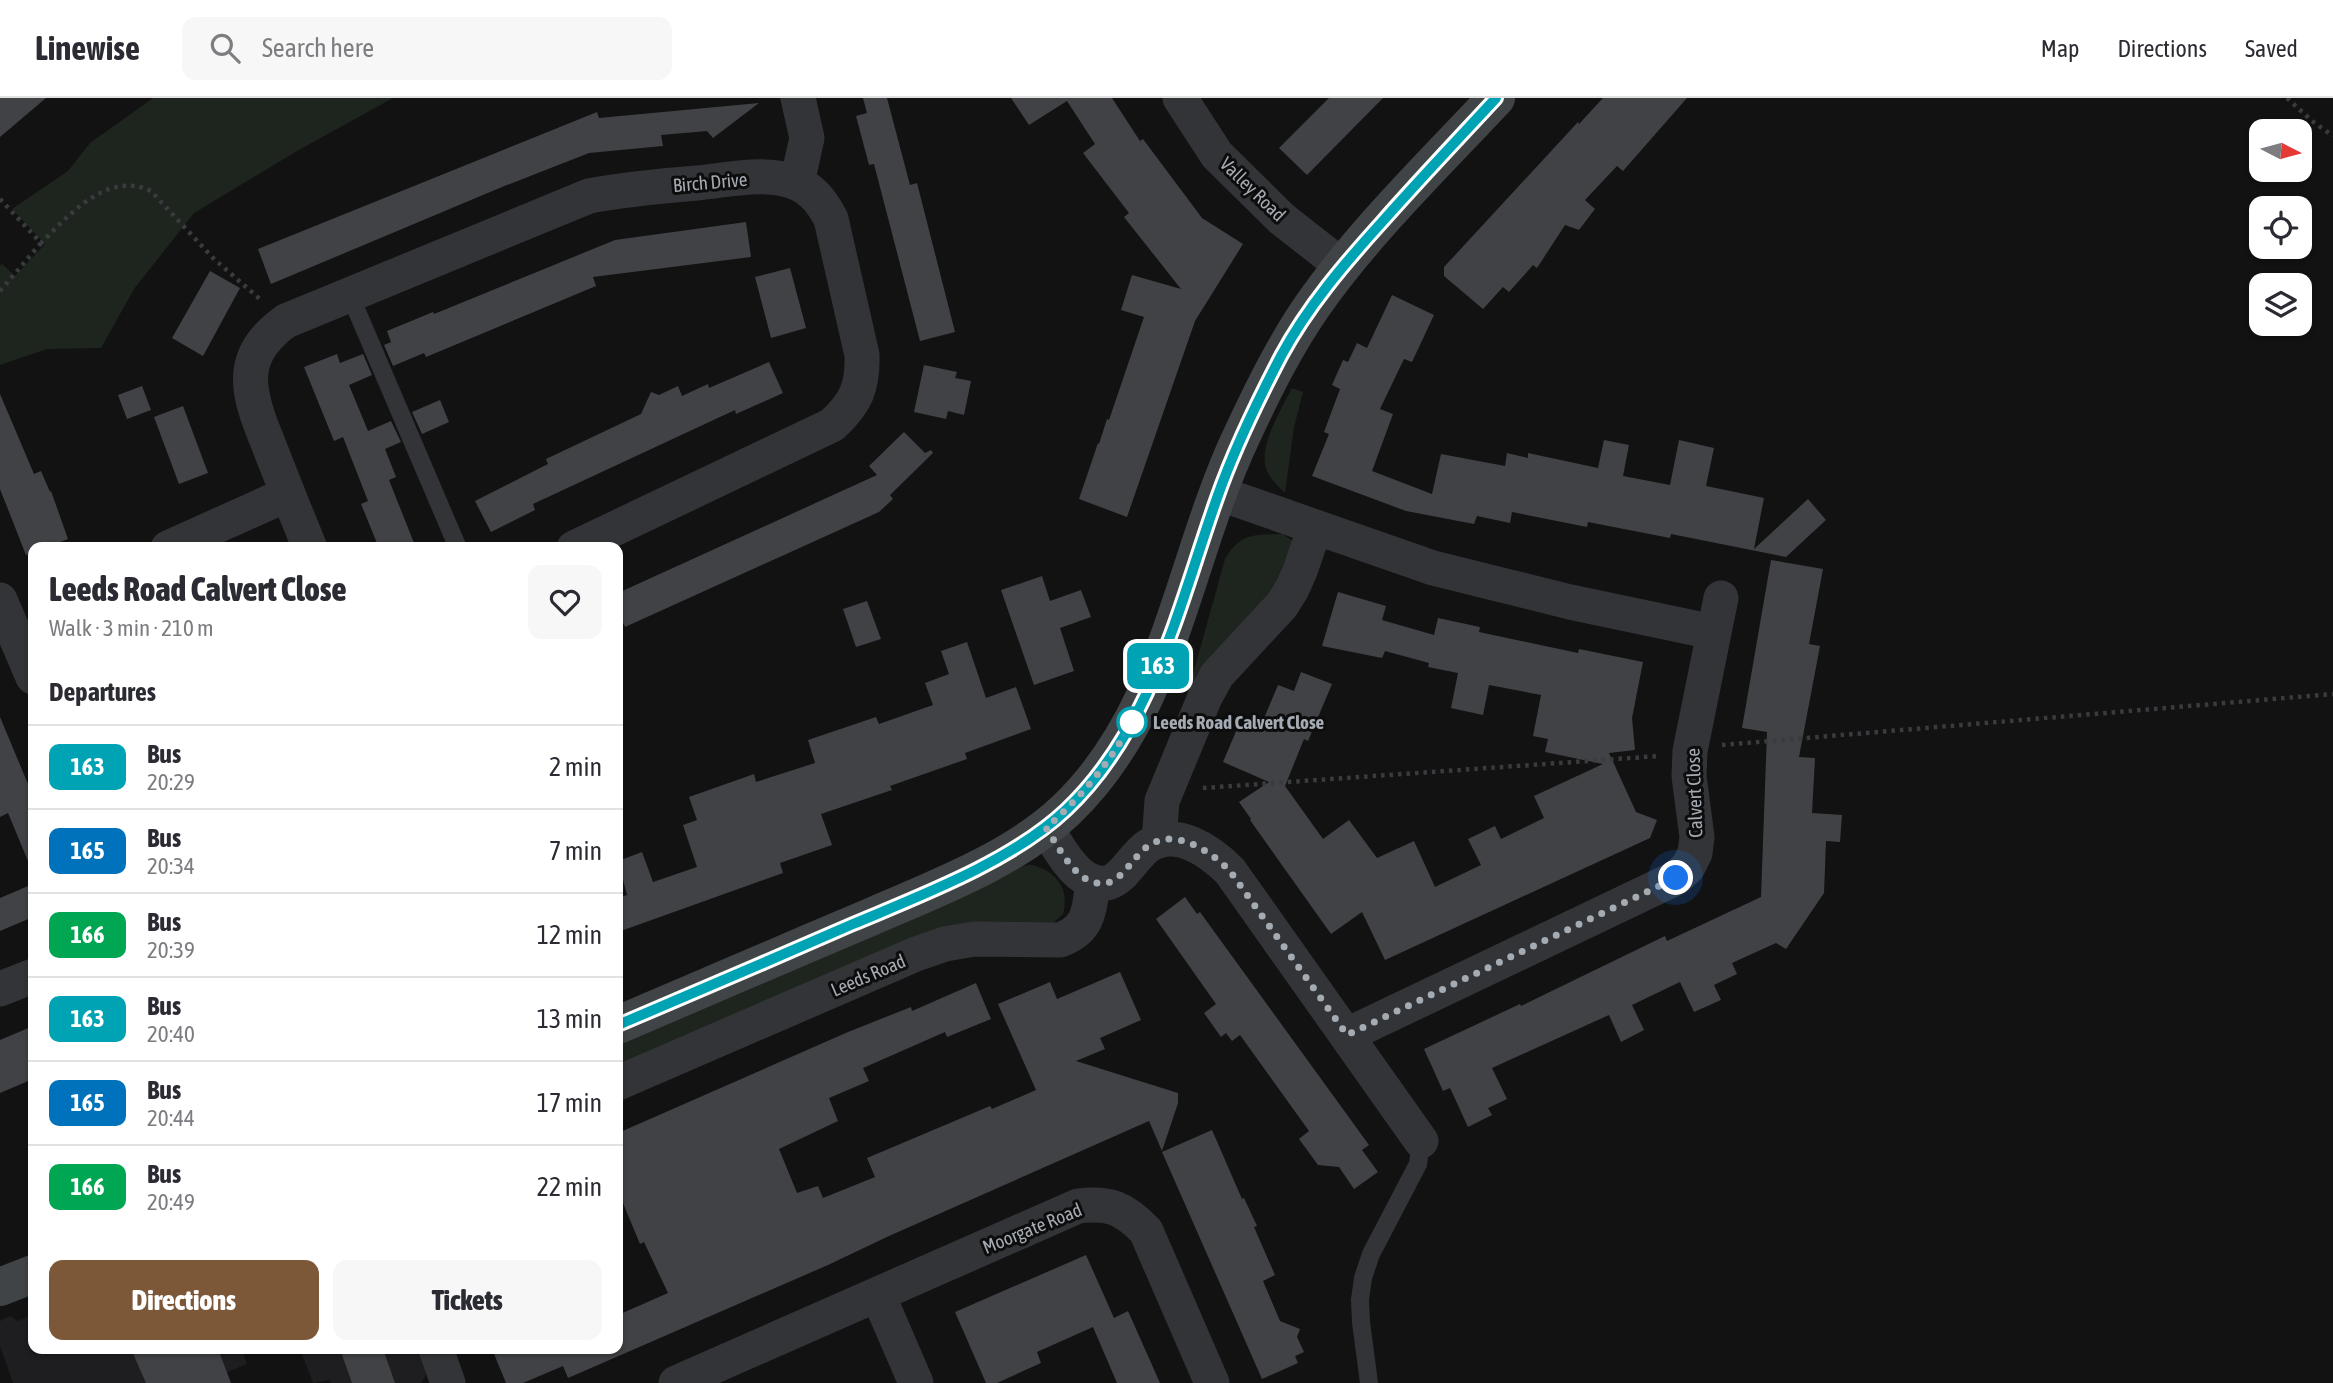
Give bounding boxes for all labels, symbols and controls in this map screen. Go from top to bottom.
search box [182,17,672,80]
text: Linewise [35,29,140,67]
icon: search [206,29,244,67]
text: Search here [262,33,374,63]
text: Map [2041,35,2079,62]
text: Directions [2117,35,2207,62]
text: Saved [2245,35,2298,62]
north arrow [2249,119,2312,182]
map controls [2249,119,2312,336]
street label: Valley Road [1216,152,1290,226]
street label: Birch Drive [672,168,748,196]
button: locate [2249,196,2312,259]
button: layers [2249,273,2312,336]
button: heart [528,565,602,639]
text: Leeds Road Calvert Close [49,570,346,608]
text: Walk · 3 min · 210 m [49,615,213,641]
line badge: 163 [1118,643,1198,689]
text: 163 [1141,652,1175,679]
text: Departures [49,677,156,707]
marker: Leeds Road Calvert Close [1117,707,1147,737]
place label: Leeds Road Calvert Close [1153,711,1325,733]
text: Bus [147,739,181,769]
street label: Calvert Close [1681,748,1707,838]
text: 2 min [549,752,602,782]
text: 163 [71,753,104,780]
text: 20:29 [147,769,195,795]
text: Bus [147,823,181,853]
text: 7 min [549,836,602,866]
text: 165 [71,837,104,864]
text: 20:34 [147,853,195,879]
your location [1658,860,1693,895]
text: Bus [147,907,181,937]
text: 12 min [537,920,602,950]
text: 166 [71,921,104,948]
text: 20:39 [147,937,195,963]
street label: Leeds Road [827,949,909,1001]
text: Bus [147,991,181,1021]
text: 13 min [537,1004,602,1034]
text: 163 [71,1005,104,1032]
text: 20:40 [147,1021,195,1047]
text: Bus [147,1075,181,1105]
text: 17 min [537,1088,602,1118]
text: 165 [71,1089,104,1116]
text: 20:44 [147,1105,195,1131]
text: Bus [147,1159,181,1189]
text: 22 min [537,1172,602,1202]
text: 166 [71,1173,104,1200]
text: 20:49 [147,1189,195,1215]
street label: Moorgate Road [979,1198,1085,1258]
button: Directions [49,1260,319,1340]
button: Tickets [333,1260,602,1340]

